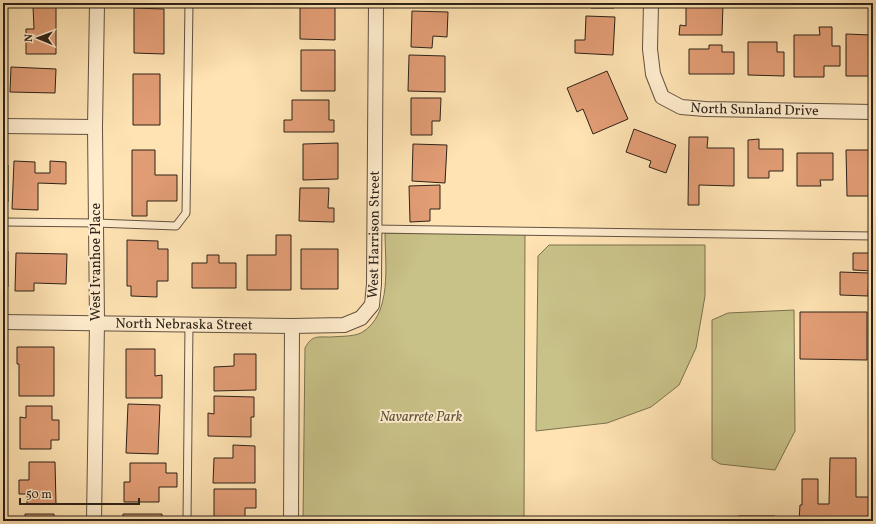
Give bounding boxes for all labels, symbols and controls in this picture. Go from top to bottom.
north arrow [18,18,58,58]
text: N [22,34,37,42]
street label: North Sunland Drive [690,98,819,121]
street label: West Harrison Street [363,170,384,299]
street label: West Ivanhoe Place [87,202,106,321]
street label: North Nebraska Street [115,314,253,335]
park label: Navarrete Park [380,408,463,427]
scale bar [20,480,139,506]
text: 50 m [26,487,52,503]

